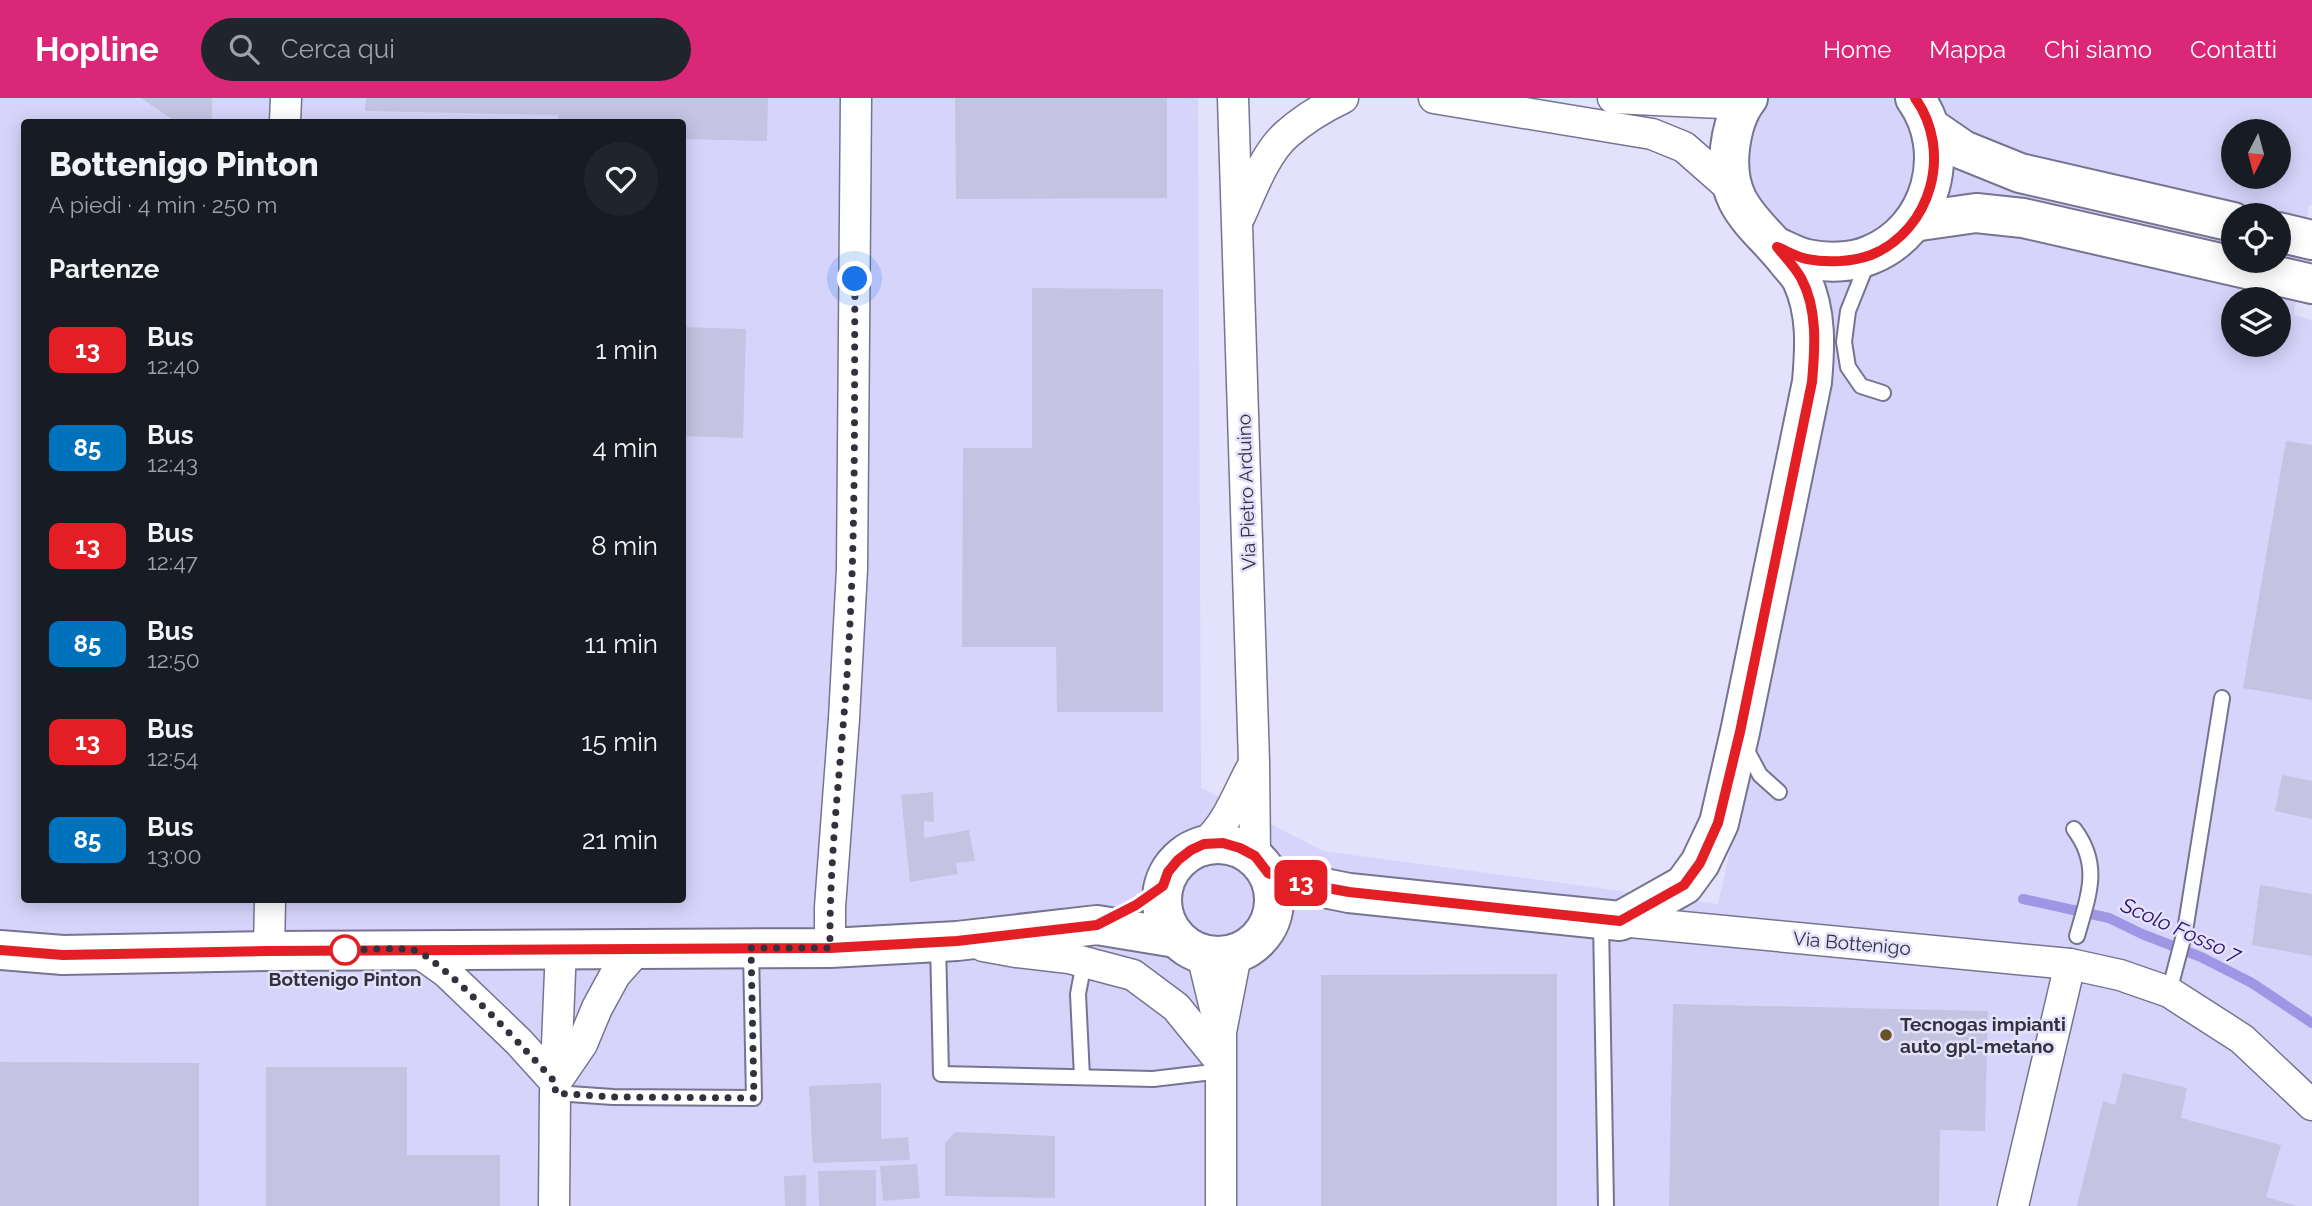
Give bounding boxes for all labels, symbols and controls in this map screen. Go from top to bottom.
search box [201,18,691,81]
text: Hopline [35,30,159,69]
icon: search [225,30,263,68]
text: Cerca qui [281,34,395,64]
text: Home [1823,35,1891,64]
text: Mappa [1929,35,2006,64]
text: Chi siamo [2044,35,2152,64]
text: Contatti [2190,35,2277,64]
north arrow [2221,119,2291,189]
map controls [2221,119,2291,357]
button: heart [584,142,658,216]
text: Bottenigo Pinton [49,145,319,184]
text: A piedi · 4 min · 250 m [49,191,277,218]
button: locate [2221,203,2291,273]
text: Partenze [49,254,159,284]
your location [837,261,872,296]
button: layers [2221,287,2291,357]
text: Bus [147,322,194,352]
text: 13 [75,335,100,364]
text: 1 min [596,335,658,365]
text: 12:40 [147,352,200,379]
street label: Via Pietro Arduino [1232,413,1260,571]
text: Bus [147,420,194,450]
text: 85 [74,433,101,462]
text: 4 min [592,433,658,463]
text: 12:43 [147,450,198,477]
text: Bus [147,518,194,548]
text: 13 [75,531,100,560]
text: 8 min [591,531,658,561]
text: 12:47 [147,548,198,575]
text: Bus [147,616,194,646]
text: 85 [74,629,101,658]
text: 11 min [584,629,658,659]
text: 12:50 [147,646,200,673]
text: Bus [147,714,194,744]
text: 13 [75,727,100,756]
text: 15 min [581,727,658,757]
text: 12:54 [147,744,198,771]
text: Bus [147,812,194,842]
text: 85 [74,825,101,854]
text: 21 min [582,825,658,855]
text: 13:00 [147,842,202,869]
line badge: 13 [1270,860,1332,906]
text: 13 [1288,868,1314,897]
water label: Scolo Fosso 7 [2116,891,2246,968]
street label: Via Bottenigo [1792,927,1912,959]
marker: Bottenigo Pinton [330,935,360,965]
place label: Bottenigo Pinton [269,968,421,990]
place label: Tecnogas impianti auto gpl-metano [1900,1013,2066,1057]
marker: Tecnogas impianti auto gpl-metano [1878,1027,1894,1043]

